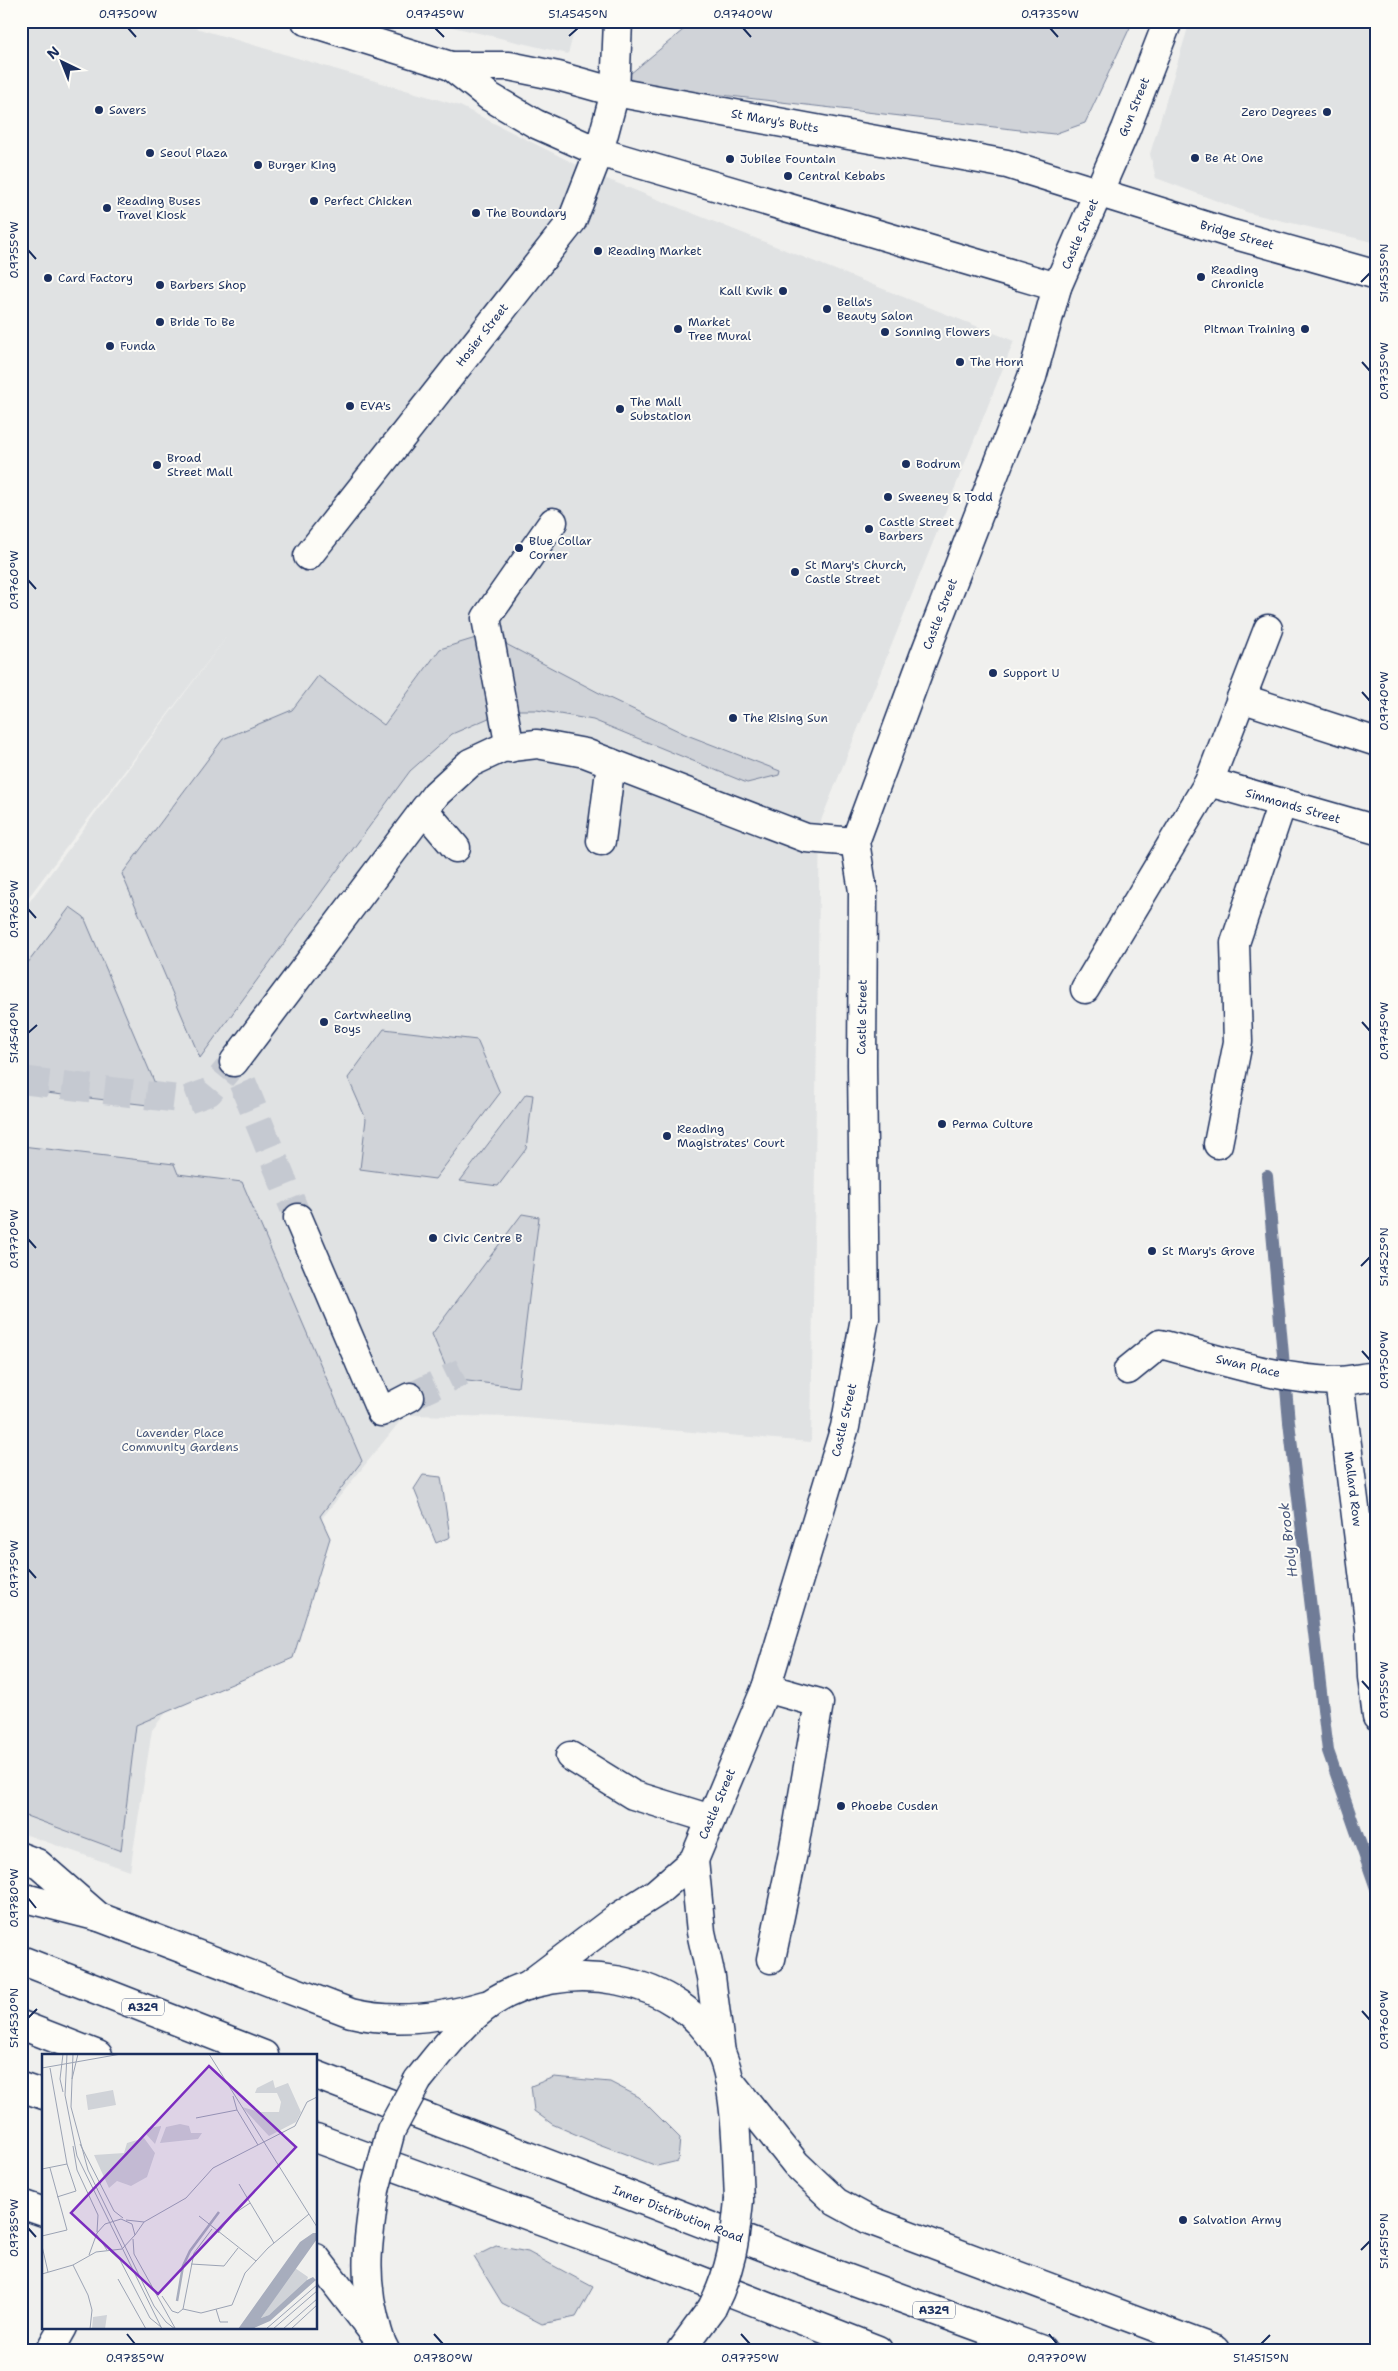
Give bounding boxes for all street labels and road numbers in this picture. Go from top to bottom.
street label: Gun Street [1115,75,1153,139]
street label: St Mary's Butts [730,105,820,137]
street label: Castle Street [1058,196,1102,272]
street label: Bridge Street [1198,217,1276,253]
street label: Hosier Street [452,300,512,370]
street label: Castle Street [919,576,961,652]
street label: Simmonds Street [1244,785,1342,827]
street label: Castle Street [853,979,871,1055]
street label: Swan Place [1214,1351,1282,1381]
street label: Castle Street [828,1382,860,1458]
street label: Mallard Row [1340,1450,1366,1528]
street label: Castle Street [695,1766,739,1842]
road number: A329 [122,1998,164,2015]
street label: Inner Distribution Road [610,2182,746,2246]
road number: A329 [913,2302,955,2318]

